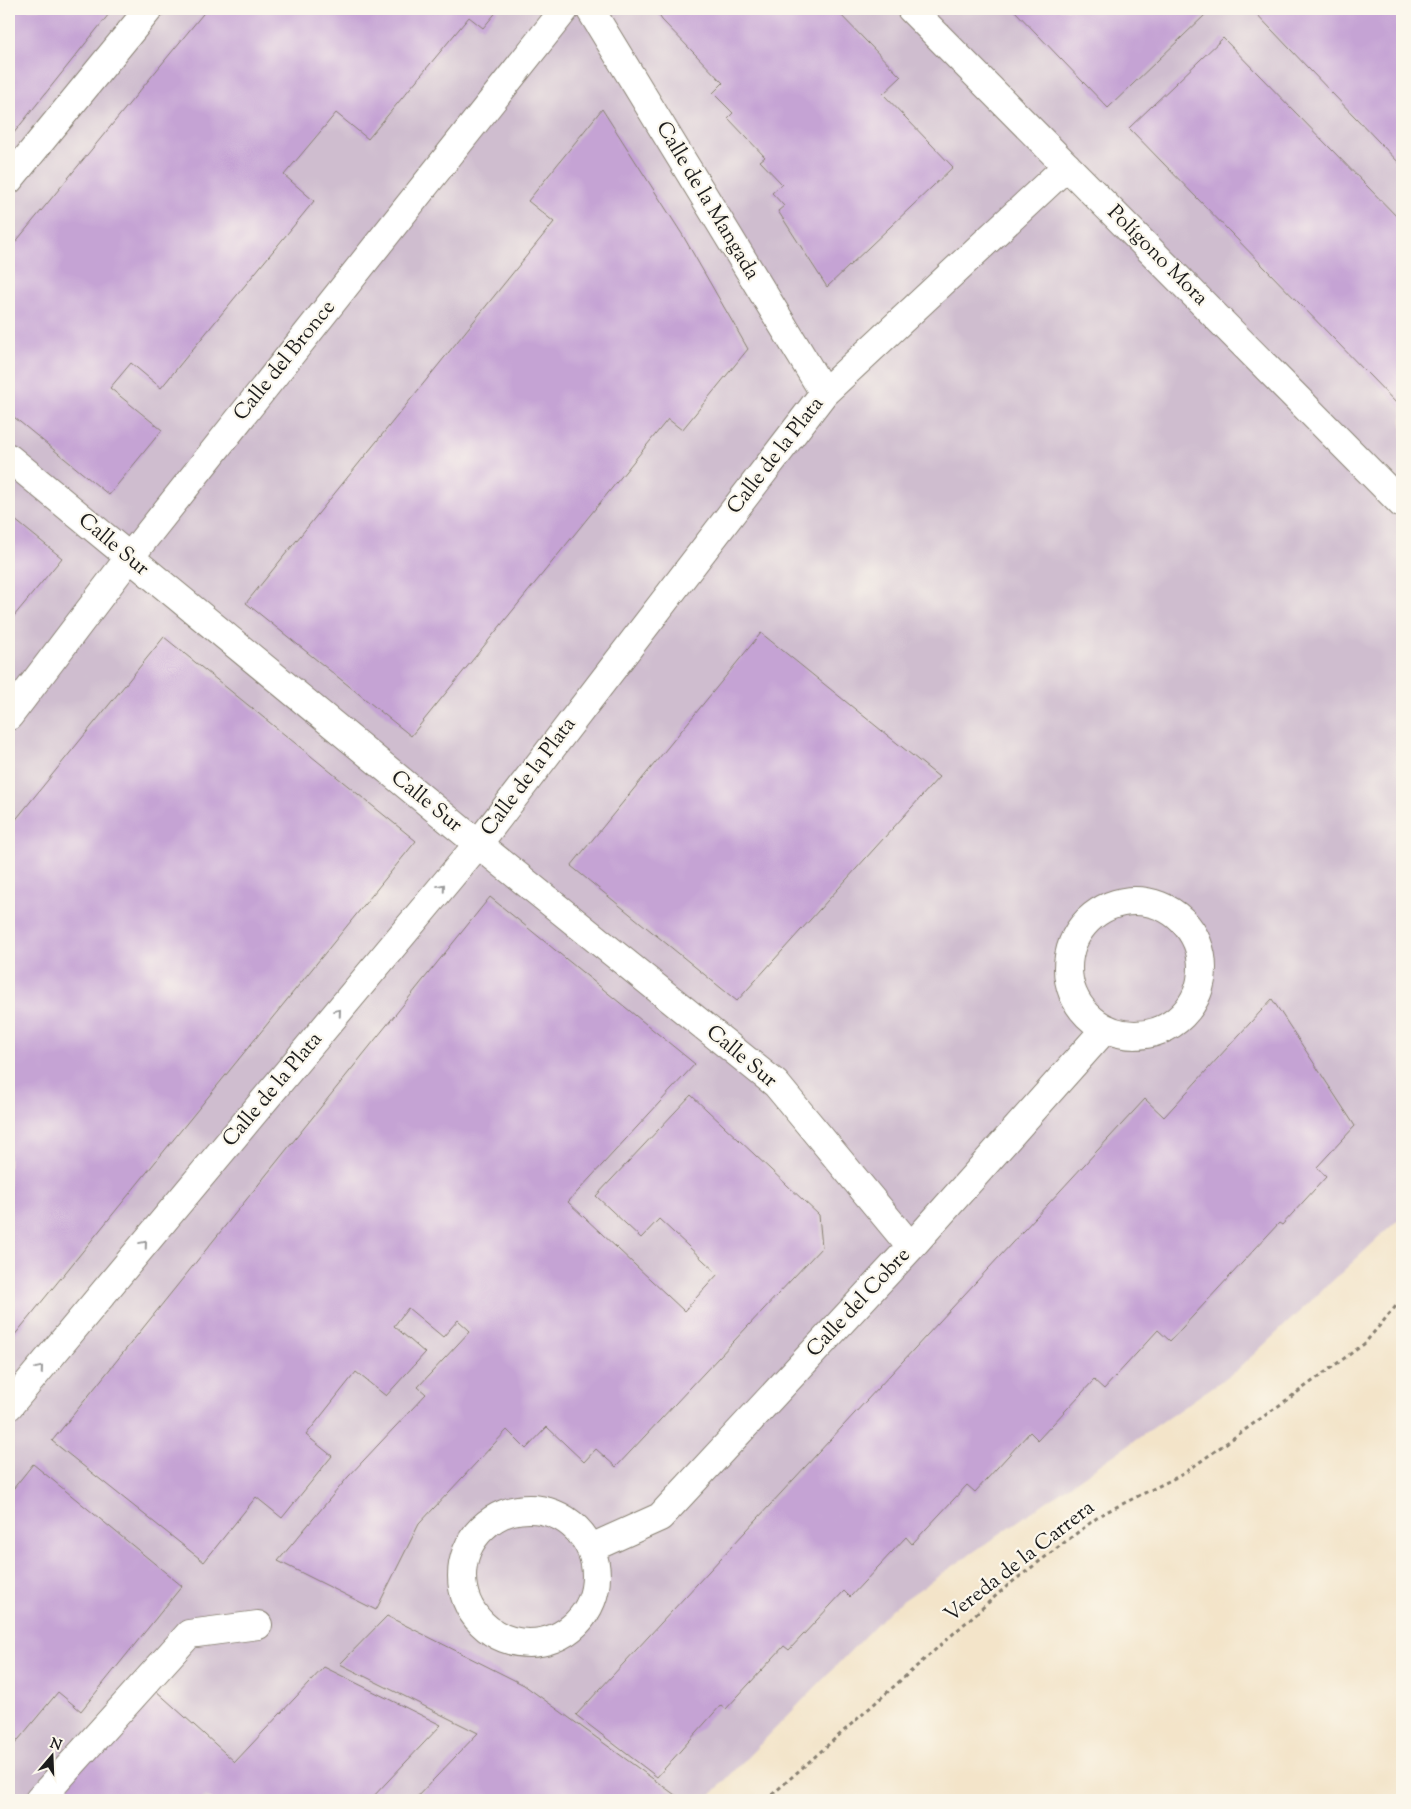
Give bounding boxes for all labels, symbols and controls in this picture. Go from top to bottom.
street label: Calle de la Mangada [648,116,766,286]
street label: Polígono Mora [1100,199,1214,313]
street label: Calle del Bronce [227,294,343,428]
street label: Calle de la Plata [720,391,832,521]
street label: Calle Sur [71,506,155,584]
street label: Calle de la Plata [474,711,584,843]
street label: Calle Sur [384,764,468,840]
one-way arrow [436,884,444,893]
one-way arrow [332,1009,340,1018]
street label: Calle Sur [699,1018,783,1096]
street label: Calle de la Plata [216,1026,330,1154]
one-way arrow [138,1241,147,1250]
street label: Calle del Cobre [800,1241,918,1365]
one-way arrow [34,1366,43,1375]
street label: Vereda de la Carrera [939,1494,1102,1630]
north arrow [28,1732,78,1782]
text: N [47,1734,64,1757]

